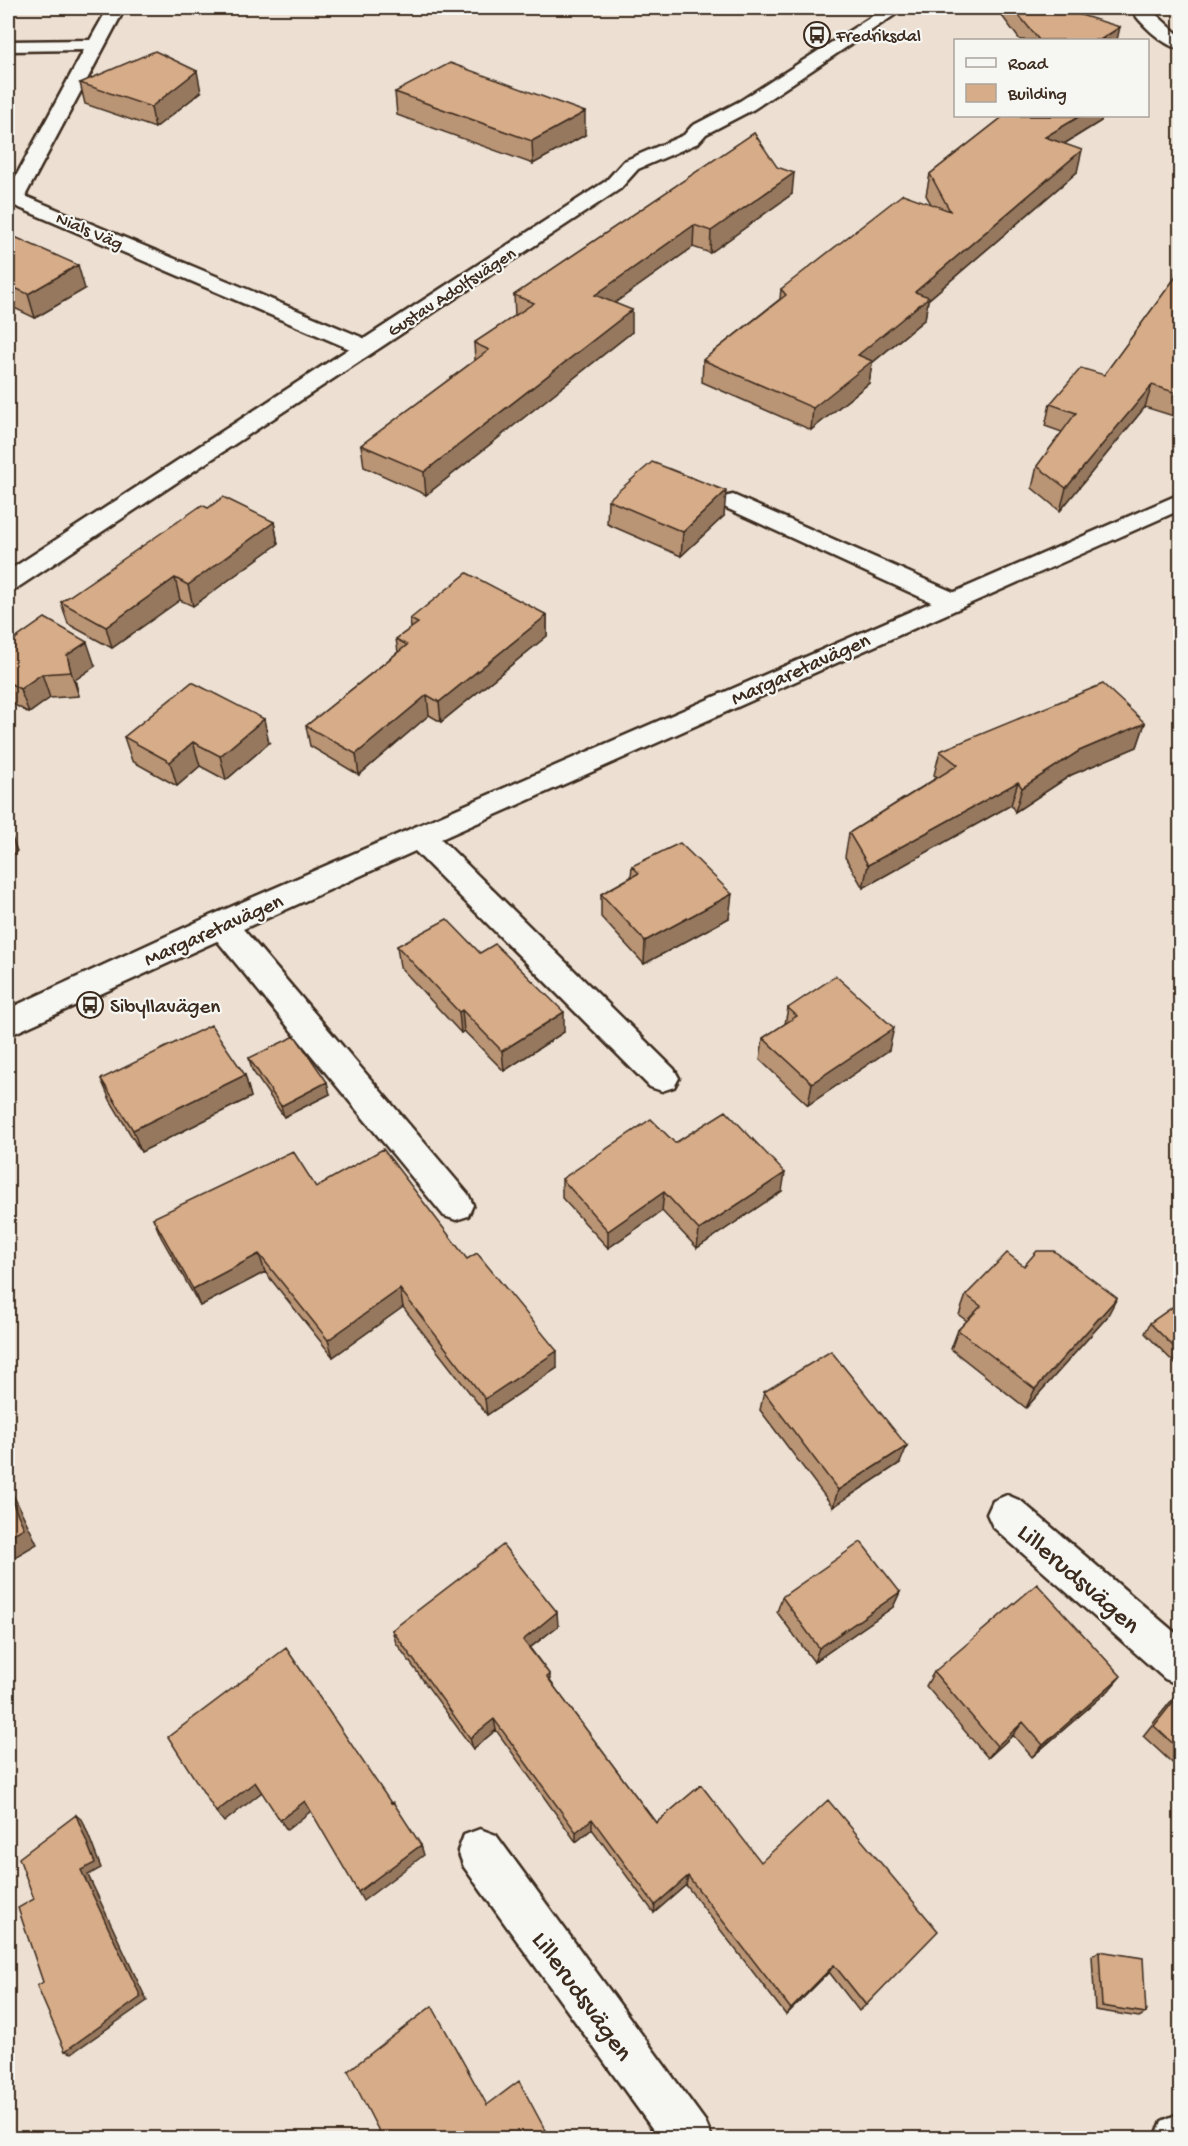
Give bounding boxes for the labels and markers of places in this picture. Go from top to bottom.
bus stop icon: Fredriksdal [802,20,832,50]
place label: Fredriksdal [835,27,921,48]
bus stop icon: Sibyllavägen [75,990,105,1020]
place label: Sibyllavägen [110,996,220,1021]

